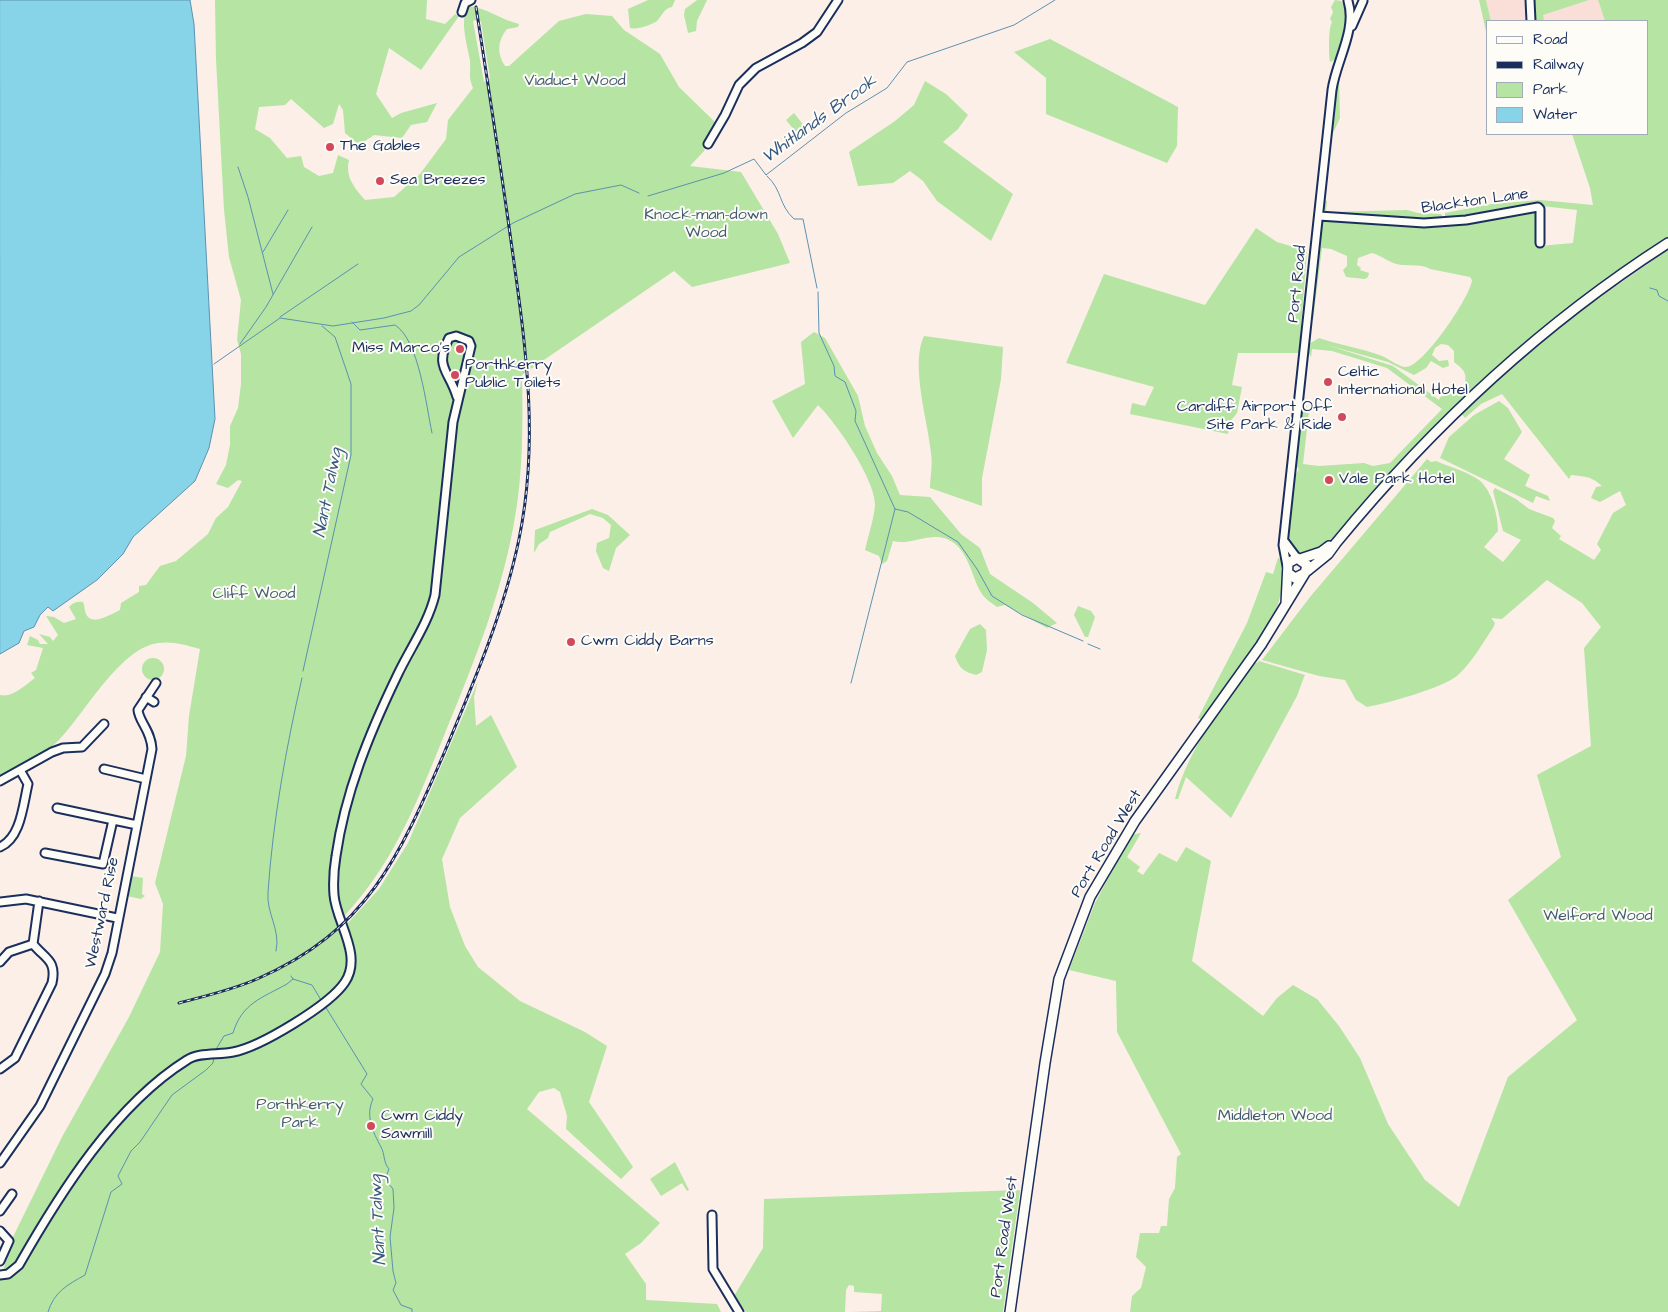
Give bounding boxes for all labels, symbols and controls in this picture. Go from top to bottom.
legend [1486,20,1648,135]
text: Road [1533,29,1567,50]
text: Railway [1533,54,1584,75]
water label: Whitlands Brook [759,71,881,169]
park label: Viaduct Wood [524,72,626,92]
text: Park [1533,79,1568,100]
text: Water [1533,104,1577,125]
place label: The Gables [340,137,420,157]
marker: The Gables [324,141,336,153]
place label: Sea Breezes [390,171,486,191]
marker: Sea Breezes [374,175,386,187]
street label: Blackton Lane [1420,185,1530,219]
park label: Knock-man-down Wood [644,206,768,244]
street label: Port Road [1284,244,1312,324]
place label: Miss Marco's [352,339,450,359]
marker: Miss Marco's [454,343,466,355]
place label: Porthkerry Public Toilets [465,356,561,394]
place label: Celtic International Hotel [1338,363,1468,401]
marker: Porthkerry Public Toilets [449,369,461,381]
marker: Celtic International Hotel [1322,376,1334,388]
place label: Cardiff Airport Off Site Park & Ride [1177,398,1332,436]
marker: Cardiff Airport Off Site Park & Ride [1336,411,1348,423]
water label: Nant Talwg [310,446,348,540]
place label: Vale Park Hotel [1339,470,1454,490]
marker: Vale Park Hotel [1323,474,1335,486]
park label: Cliff Wood [213,585,295,605]
place label: Cwm Ciddy Barns [581,632,714,652]
marker: Cwm Ciddy Barns [565,636,577,648]
street label: Port Road West [1067,787,1147,901]
street label: Westward Rise [82,856,124,970]
park label: Welford Wood [1543,907,1653,927]
park label: Porthkerry Park [256,1096,344,1134]
place label: Cwm Ciddy Sawmill [381,1107,463,1145]
park label: Middleton Wood [1218,1107,1332,1127]
marker: Cwm Ciddy Sawmill [365,1120,377,1132]
water label: Nant Talwg [366,1174,392,1266]
street label: Port Road West [987,1175,1023,1299]

